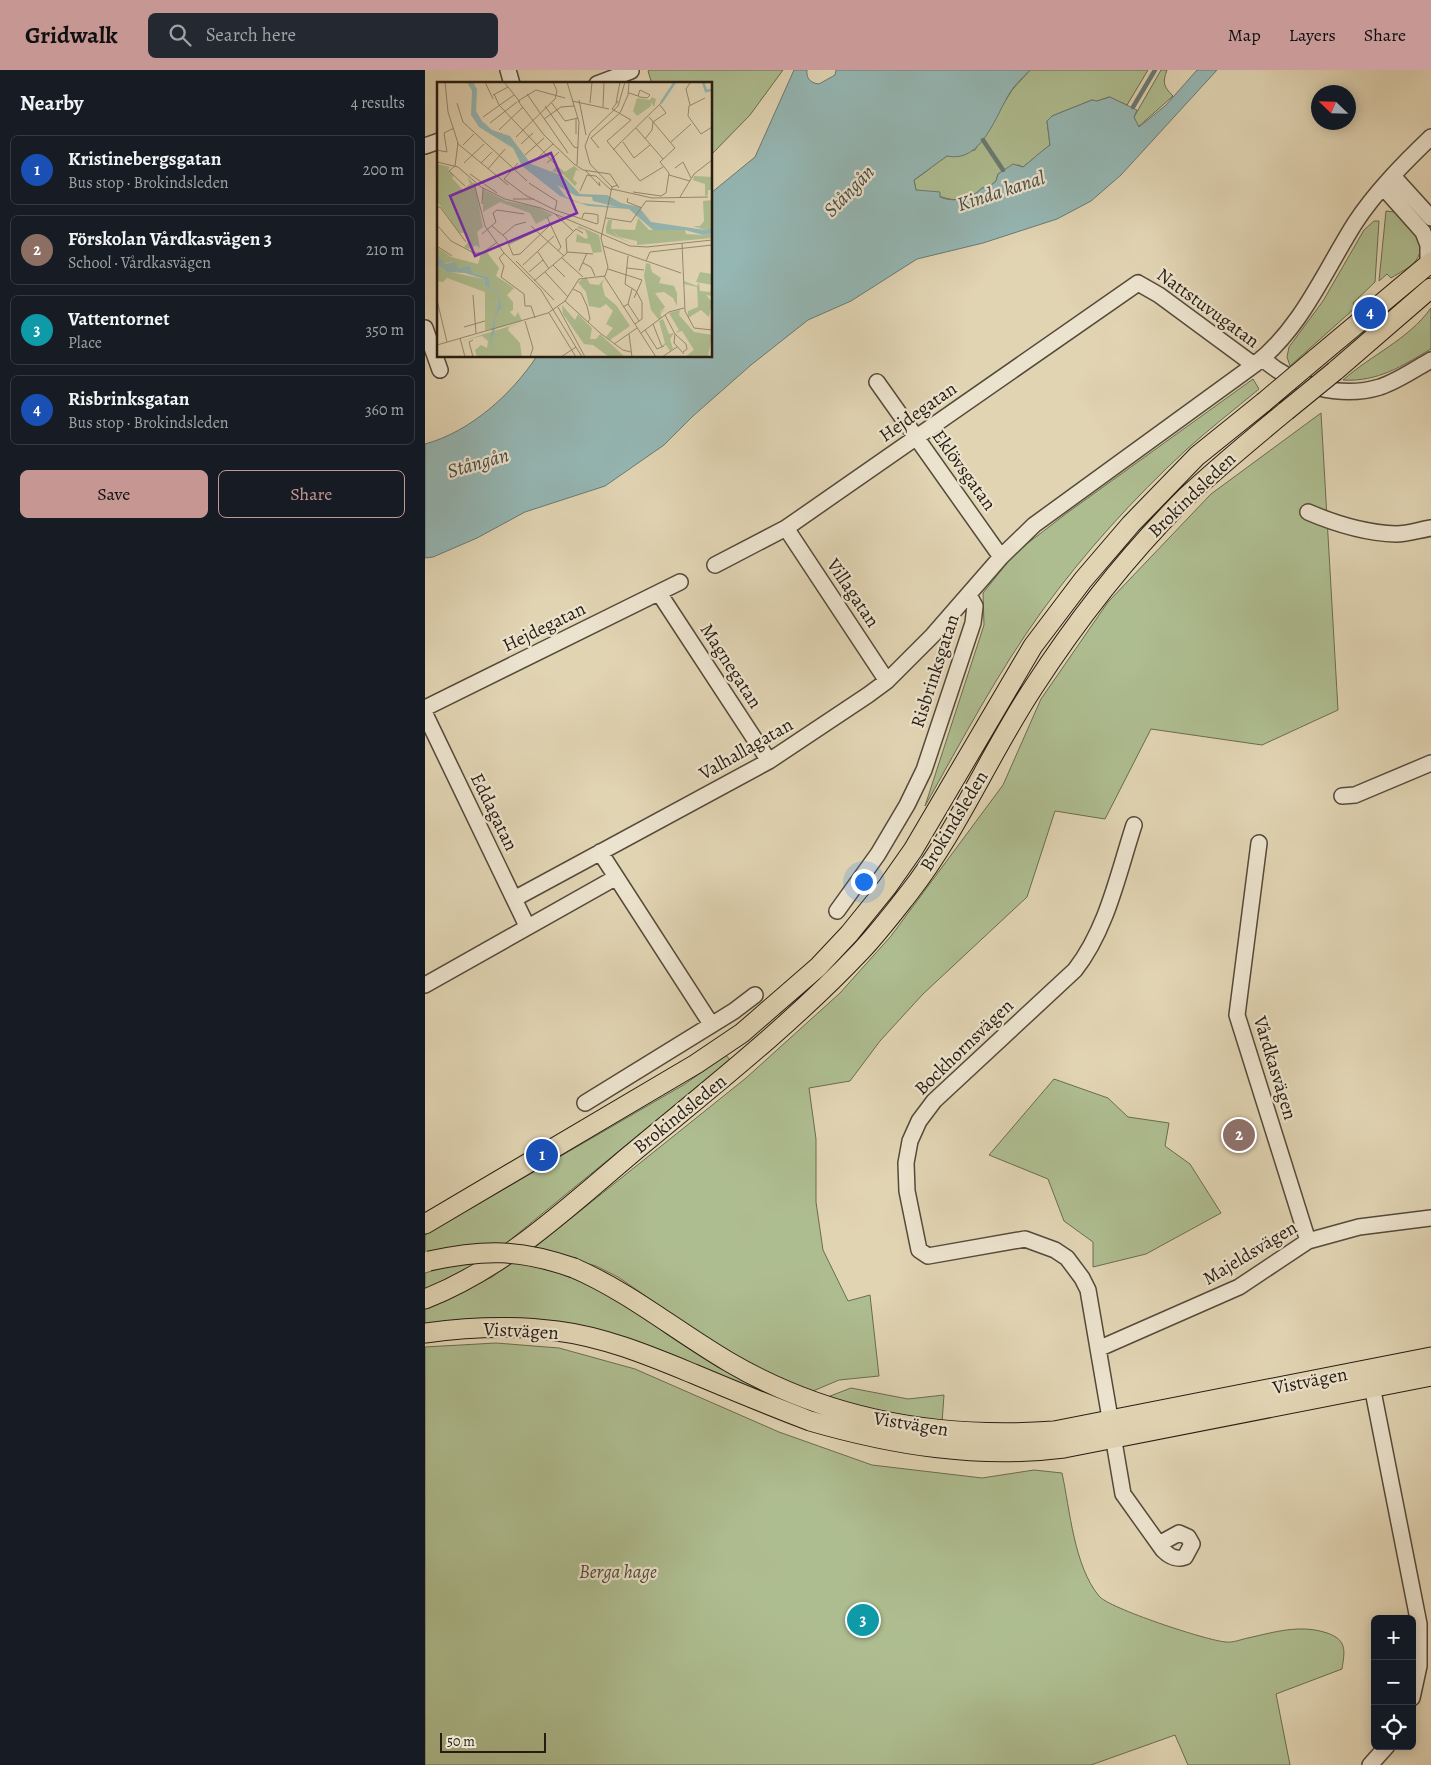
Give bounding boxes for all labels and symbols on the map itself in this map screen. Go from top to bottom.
inset map [437,82,713,358]
north arrow [1311,85,1356,130]
water label: Stångån [817,159,881,223]
water label: Kinda kanal [954,164,1048,218]
street label: Nattstuvugatan [1151,262,1265,354]
pin: 4 [1354,294,1386,332]
street label: Hejdegatan [874,376,962,448]
street label: Eklövsgatan [926,424,1002,516]
water label: Stångån [444,441,512,485]
street label: Brokindsleden [1142,446,1242,544]
street label: Villagatan [820,553,886,633]
street label: Hejdegatan [498,596,590,658]
street label: Risbrinksgatan [904,611,966,731]
street label: Magnegatan [694,618,768,714]
street label: Valhallagatan [693,712,798,787]
street label: Brokindsleden [914,766,994,876]
street label: Eddagatan [464,769,524,855]
your location [851,869,877,895]
street label: Bockhornsvägen [909,993,1019,1101]
street label: Vårdkasvägen [1247,1012,1303,1123]
street label: Brokindsleden [628,1068,732,1160]
pin: 2 [1223,1116,1255,1154]
pin: 1 [526,1136,558,1174]
street label: Majeldsvägen [1198,1215,1302,1291]
street label: Vistvägen [482,1316,559,1346]
street label: Vistvägen [1269,1361,1350,1401]
street label: Vistvägen [871,1405,950,1443]
park label: Berga hage [579,1559,657,1585]
pin: 3 [847,1601,879,1639]
scale bar [440,1730,546,1753]

